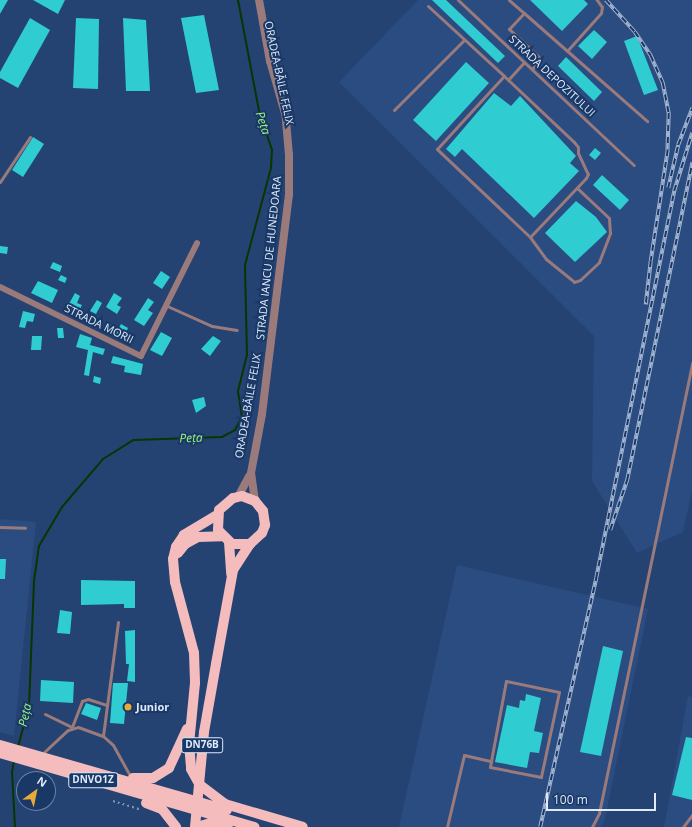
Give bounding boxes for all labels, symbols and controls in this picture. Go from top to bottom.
street label: ORADEA-BĂILE FELIX [262,20,296,126]
street label: STRADA DEPOZITULUI [506,33,598,119]
water label: Peța [253,110,273,136]
street label: STRADA IANCU DE HUNEDOARA [254,176,284,340]
street label: STRADA MORII [62,302,136,346]
street label: ORADEA-BĂILE FELIX [232,353,264,459]
water label: Peța [179,430,203,446]
place label: Junior [136,700,169,714]
water label: Peța [16,702,34,728]
marker: Junior [123,702,133,712]
road number: DN76B [181,737,223,753]
north arrow [16,771,56,811]
road number: DNVO1Z [68,772,118,788]
text: N [34,773,50,790]
scale bar [548,785,658,811]
text: 100 m [553,791,588,808]

